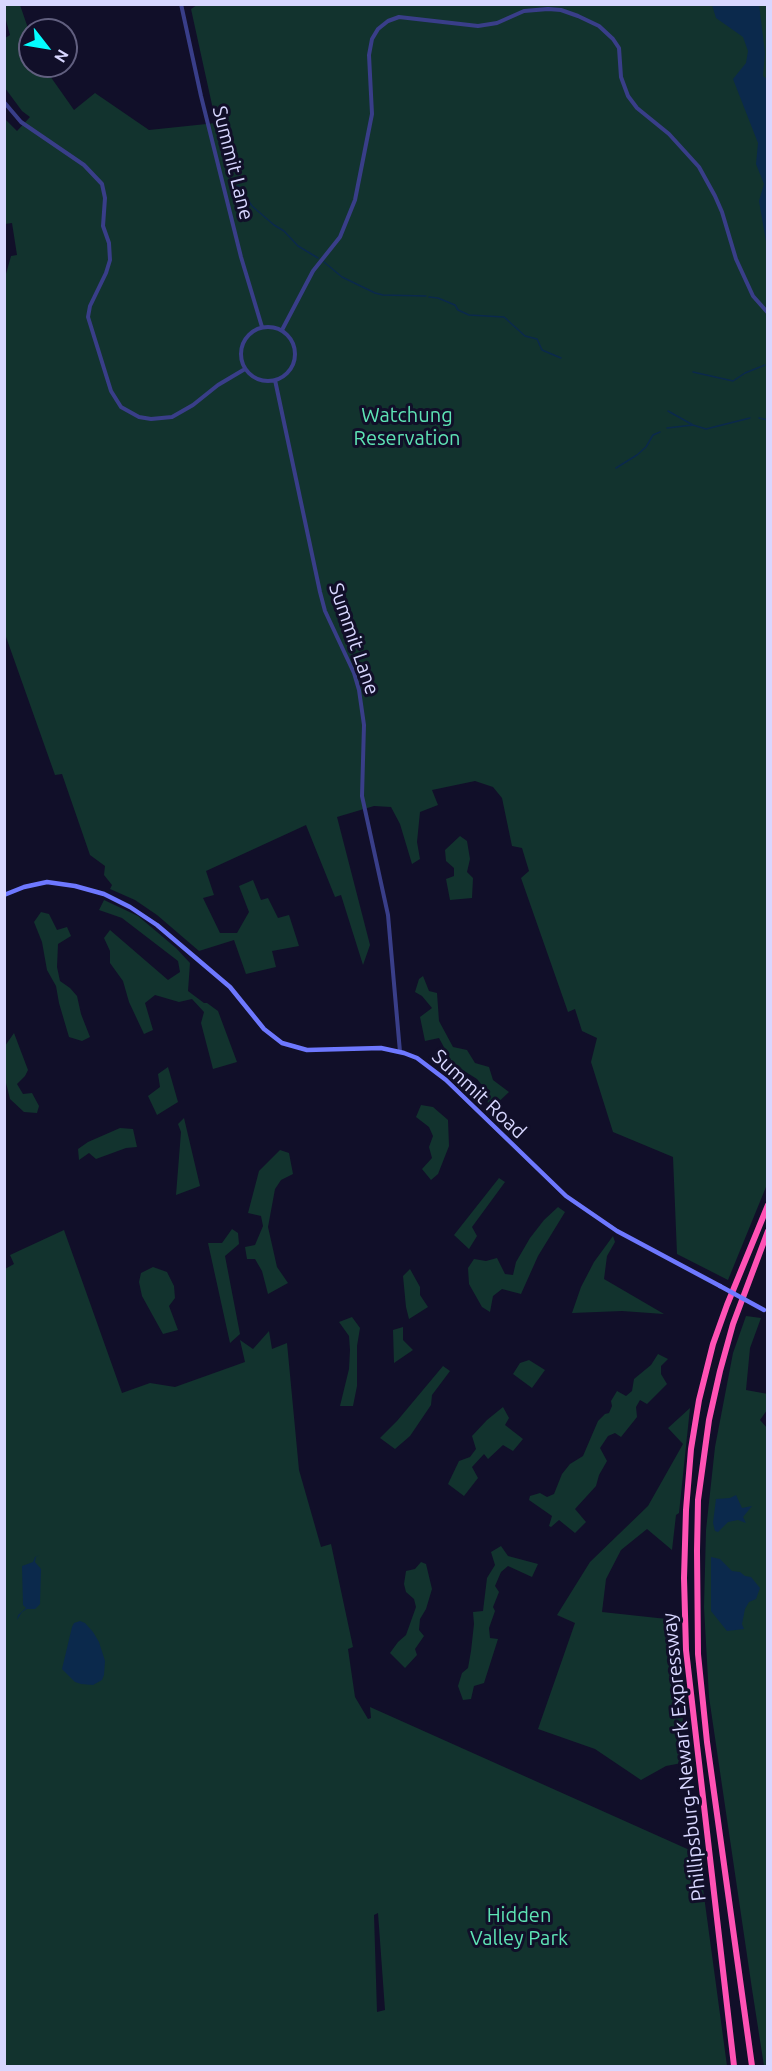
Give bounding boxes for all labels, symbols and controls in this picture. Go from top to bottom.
north arrow [18,18,78,78]
text: N [51,46,73,66]
street label: Summit Lane [207,103,259,223]
park label: Watchung Reservation [353,403,461,450]
street label: Summit Lane [324,580,384,698]
street label: Summit Road [427,1044,531,1144]
street label: Phillipsburg-Newark Expressway [657,1612,711,1902]
park label: Hidden Valley Park [470,1903,568,1950]

